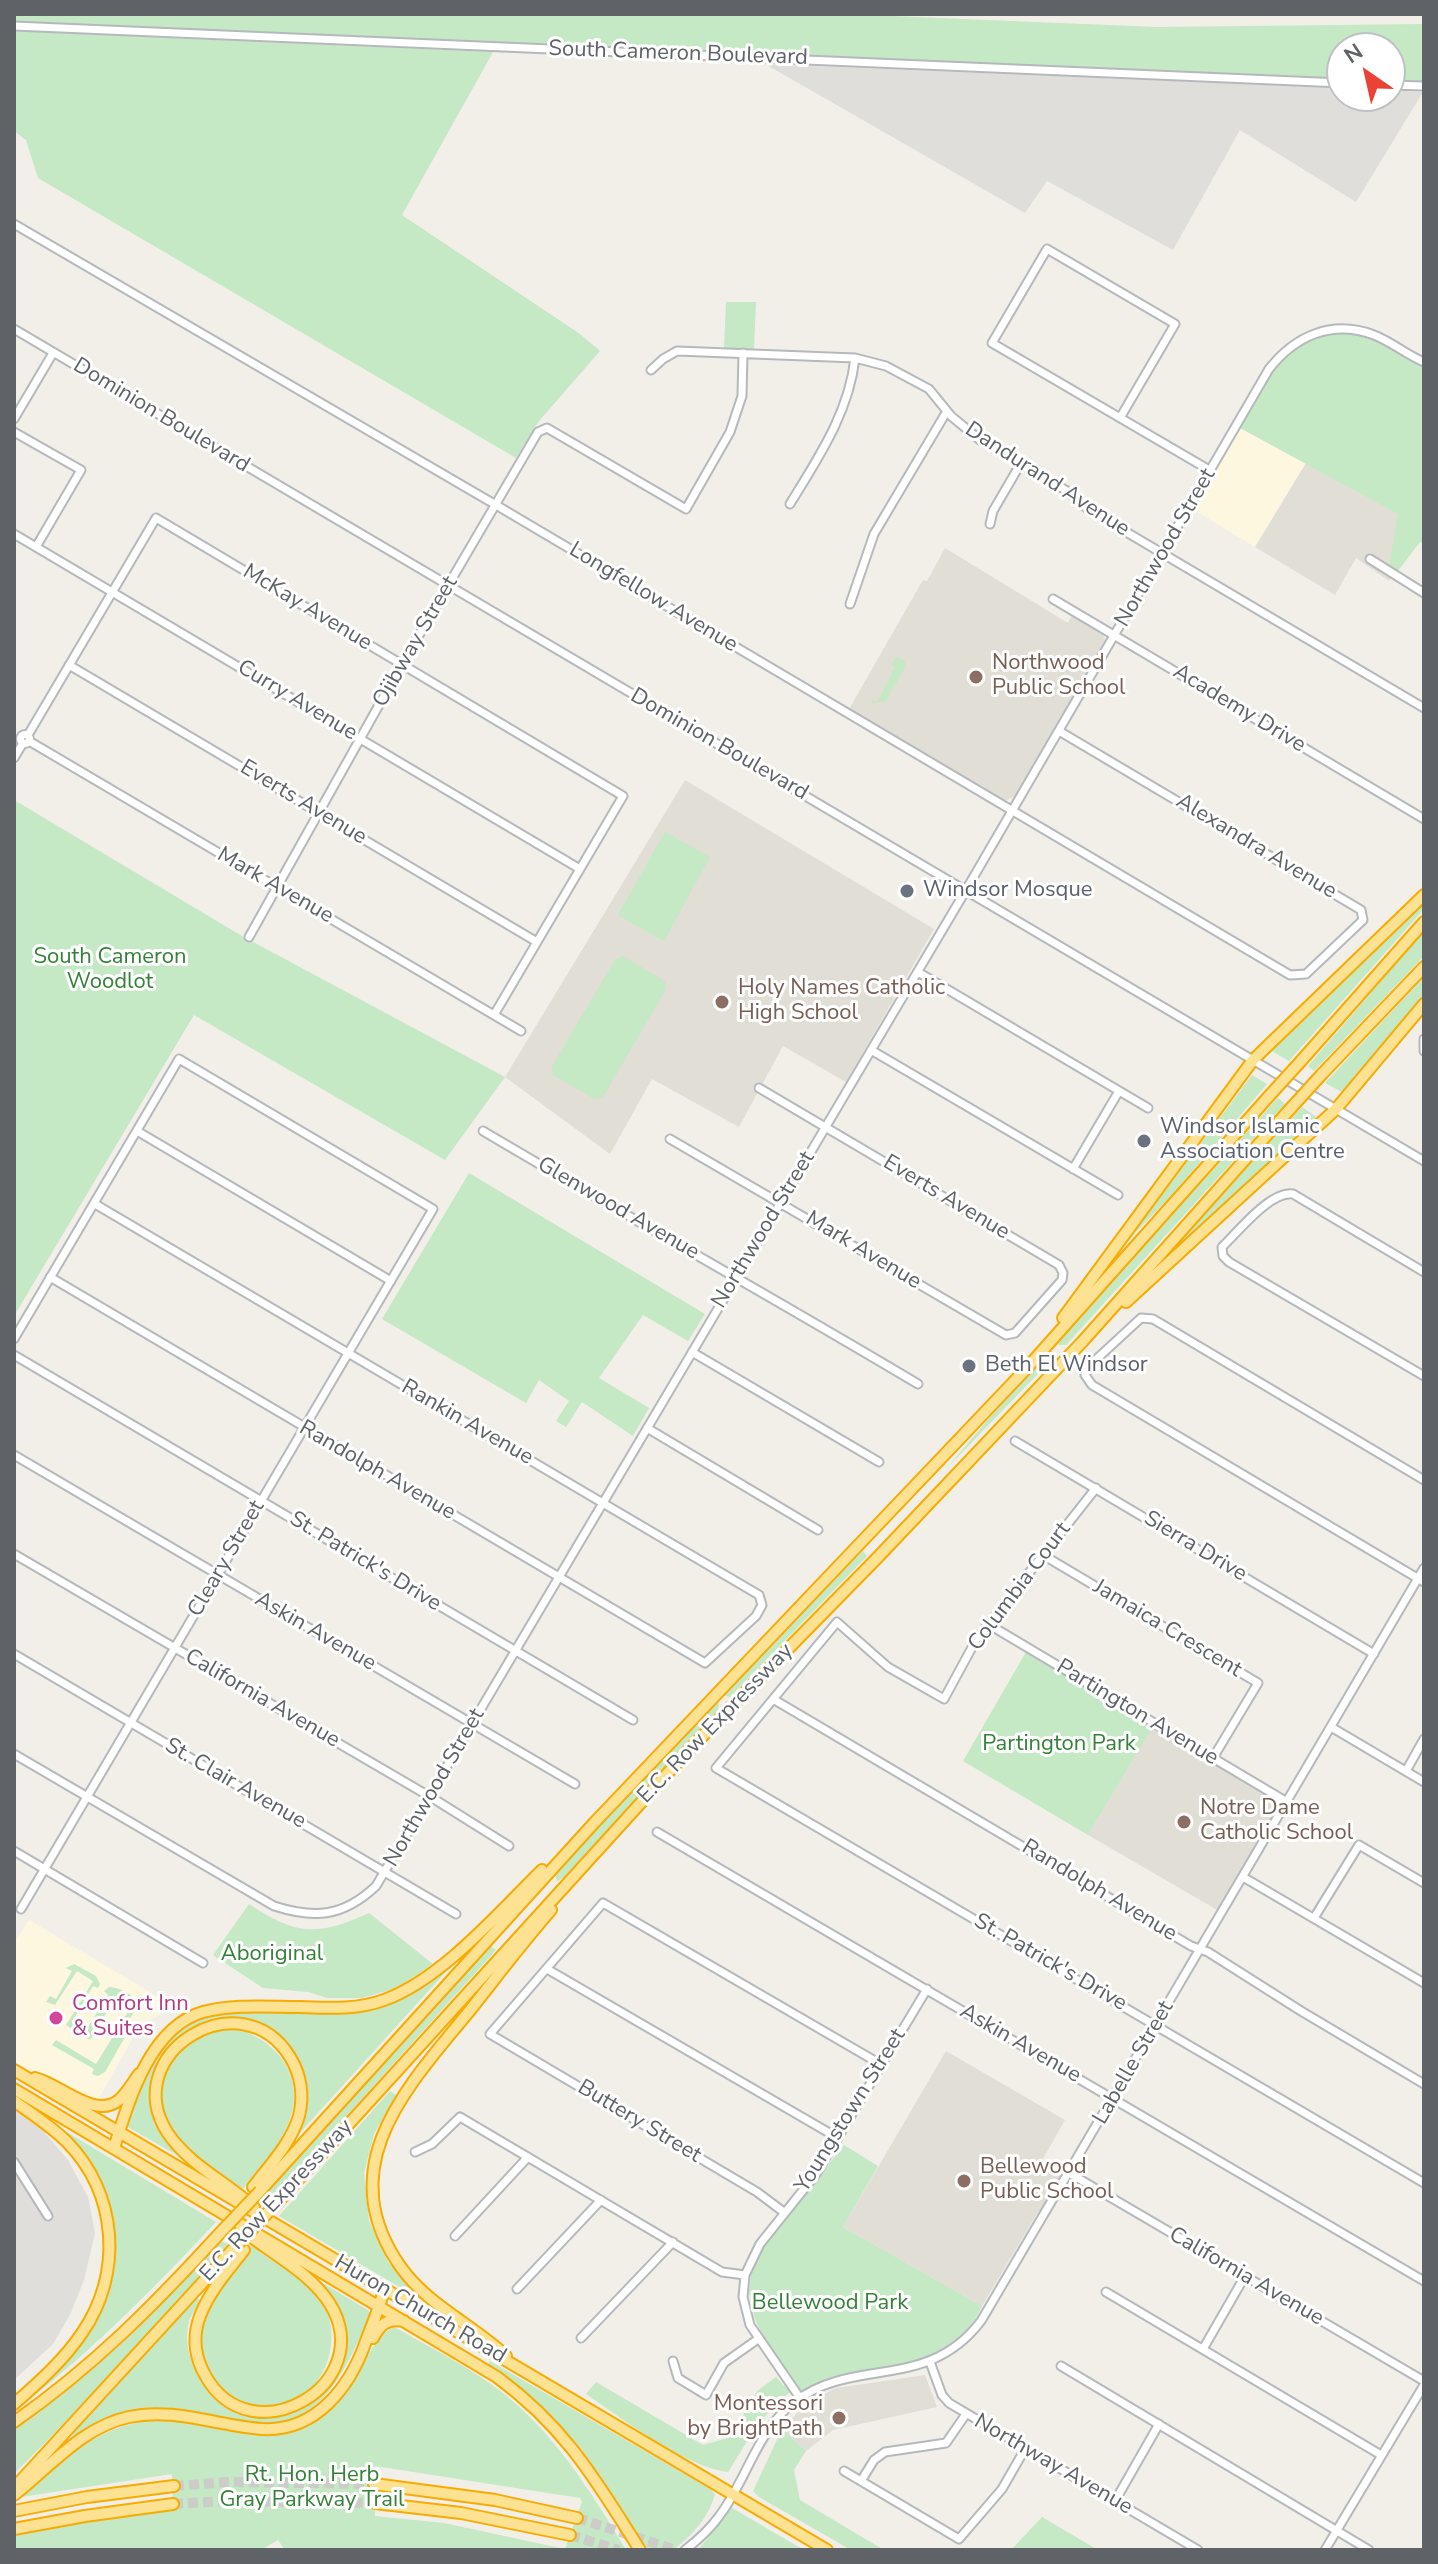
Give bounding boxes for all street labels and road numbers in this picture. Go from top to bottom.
street label: South Cameron Boulevard [548,36,808,72]
street label: Dominion Boulevard [68,353,254,479]
street label: Dandurand Avenue [960,417,1134,543]
street label: Northwood Street [1110,464,1222,632]
street label: Longfellow Avenue [564,537,742,659]
street label: McKay Avenue [238,559,376,657]
street label: Ojibway Street [368,572,464,712]
street label: Curry Avenue [232,655,362,747]
street label: Academy Drive [1168,659,1310,759]
street label: Dominion Boulevard [625,683,813,807]
street label: Everts Avenue [235,755,371,851]
street label: Alexandra Avenue [1171,789,1341,905]
street label: Mark Avenue [212,842,338,930]
street label: Northwood Street [707,1147,821,1313]
street label: Everts Avenue [878,1150,1014,1246]
street label: Glenwood Avenue [532,1152,704,1266]
street label: Mark Avenue [801,1206,925,1296]
street label: Rankin Avenue [396,1375,538,1471]
street label: Randolph Avenue [294,1416,460,1526]
street label: Cleary Street [183,1496,271,1622]
street label: St. Patrick's Drive [284,1506,446,1618]
street label: Sierra Drive [1139,1506,1251,1588]
street label: Columbia Court [963,1518,1077,1656]
street label: Jamaica Crescent [1088,1574,1246,1684]
street label: Askin Avenue [250,1587,380,1677]
street label: E.C. Row Expressway [633,1638,799,1810]
street label: California Avenue [180,1644,344,1754]
street label: Partington Avenue [1051,1654,1223,1772]
street label: Northwood Street [379,1704,491,1872]
street label: St. Clair Avenue [160,1733,310,1835]
street label: Randolph Avenue [1017,1834,1181,1948]
street label: St. Patrick's Drive [969,1908,1131,2018]
street label: Labelle Street [1088,1996,1180,2130]
street label: Askin Avenue [955,1999,1085,2089]
street label: Youngstown Street [790,2024,912,2198]
street label: Buttery Street [572,2075,706,2169]
street label: E.C. Row Expressway [195,2114,359,2288]
street label: California Avenue [1164,2222,1328,2332]
street label: Huron Church Road [329,2250,511,2370]
street label: Northway Avenue [969,2409,1137,2521]

